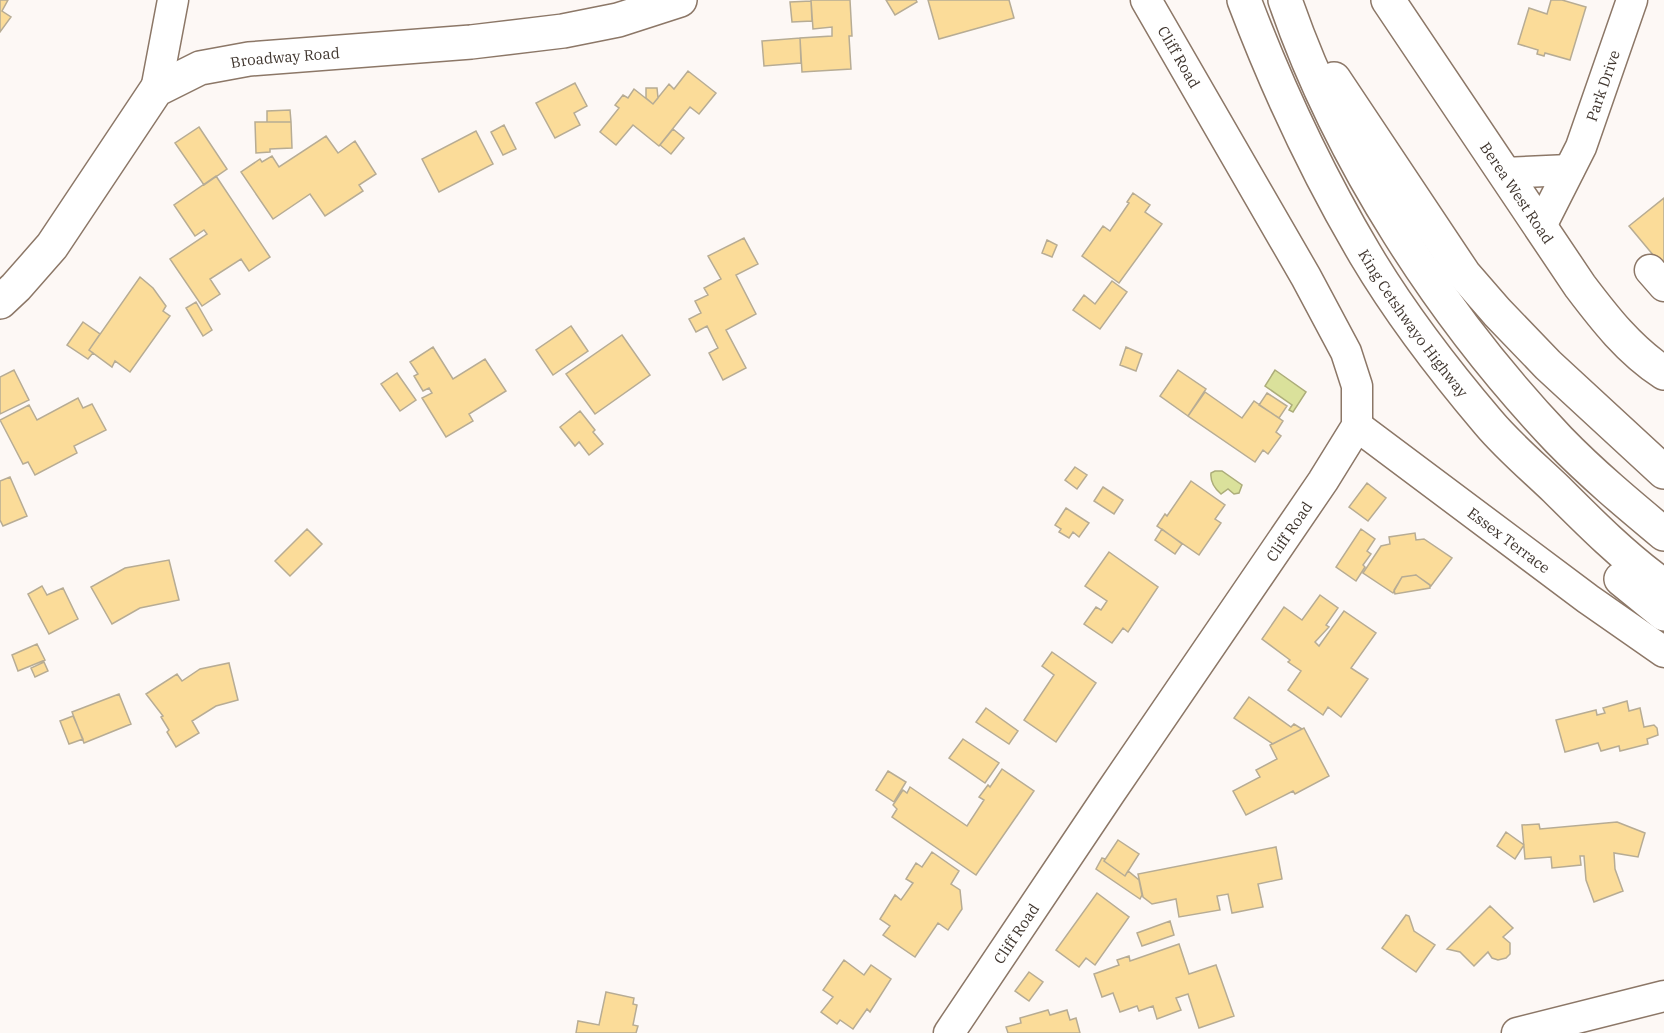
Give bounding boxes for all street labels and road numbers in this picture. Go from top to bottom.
street label: Cliff Road [1154,23,1204,91]
street label: Broadway Road [229,43,340,72]
street label: Park Drive [1581,47,1624,124]
street label: Berea West Road [1476,138,1558,247]
street label: King Cetshwayo Highway [1355,246,1473,401]
street label: Cliff Road [1262,498,1316,565]
street label: Essex Terrace [1464,503,1554,577]
street label: Cliff Road [989,900,1043,967]

